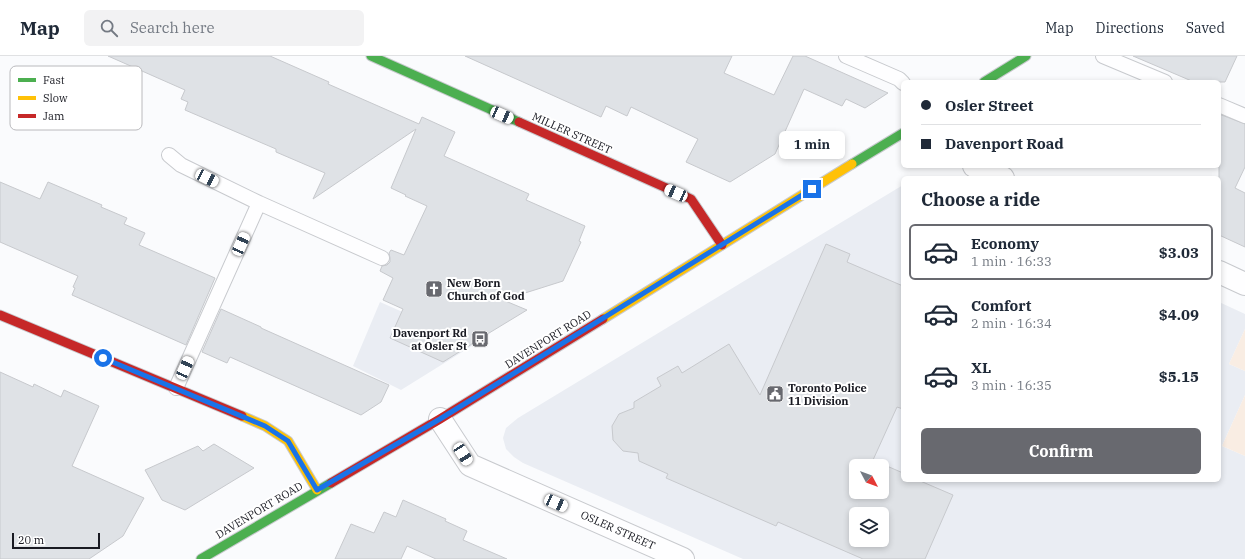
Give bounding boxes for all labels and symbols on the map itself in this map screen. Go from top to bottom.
legend [10,66,142,130]
text: Fast [43,73,65,87]
text: Slow [43,91,68,105]
car [489,105,515,125]
text: Jam [43,109,65,123]
street label: MILLER STREET [530,109,614,157]
callout: 1 min [779,131,845,159]
car [194,167,220,189]
route end [803,180,821,198]
car [663,183,689,203]
car [231,231,251,257]
place label: New Born Church of God [447,276,525,303]
church icon: New Born Church of God [424,279,444,299]
street label: DAVENPORT ROAD [502,307,594,371]
place label: Davenport Rd at Osler St [393,326,467,353]
bus stop icon: Davenport Rd at Osler St [470,329,490,349]
route start [94,349,112,367]
car [175,355,195,381]
place label: Toronto Police 11 Division [788,381,867,408]
public building icon: Toronto Police 11 Division [765,384,785,404]
car [451,441,475,467]
north arrow [849,459,889,499]
street label: DAVENPORT ROAD [213,478,305,542]
car [543,493,569,513]
street label: OSLER STREET [579,507,657,553]
scale bar [12,531,100,550]

